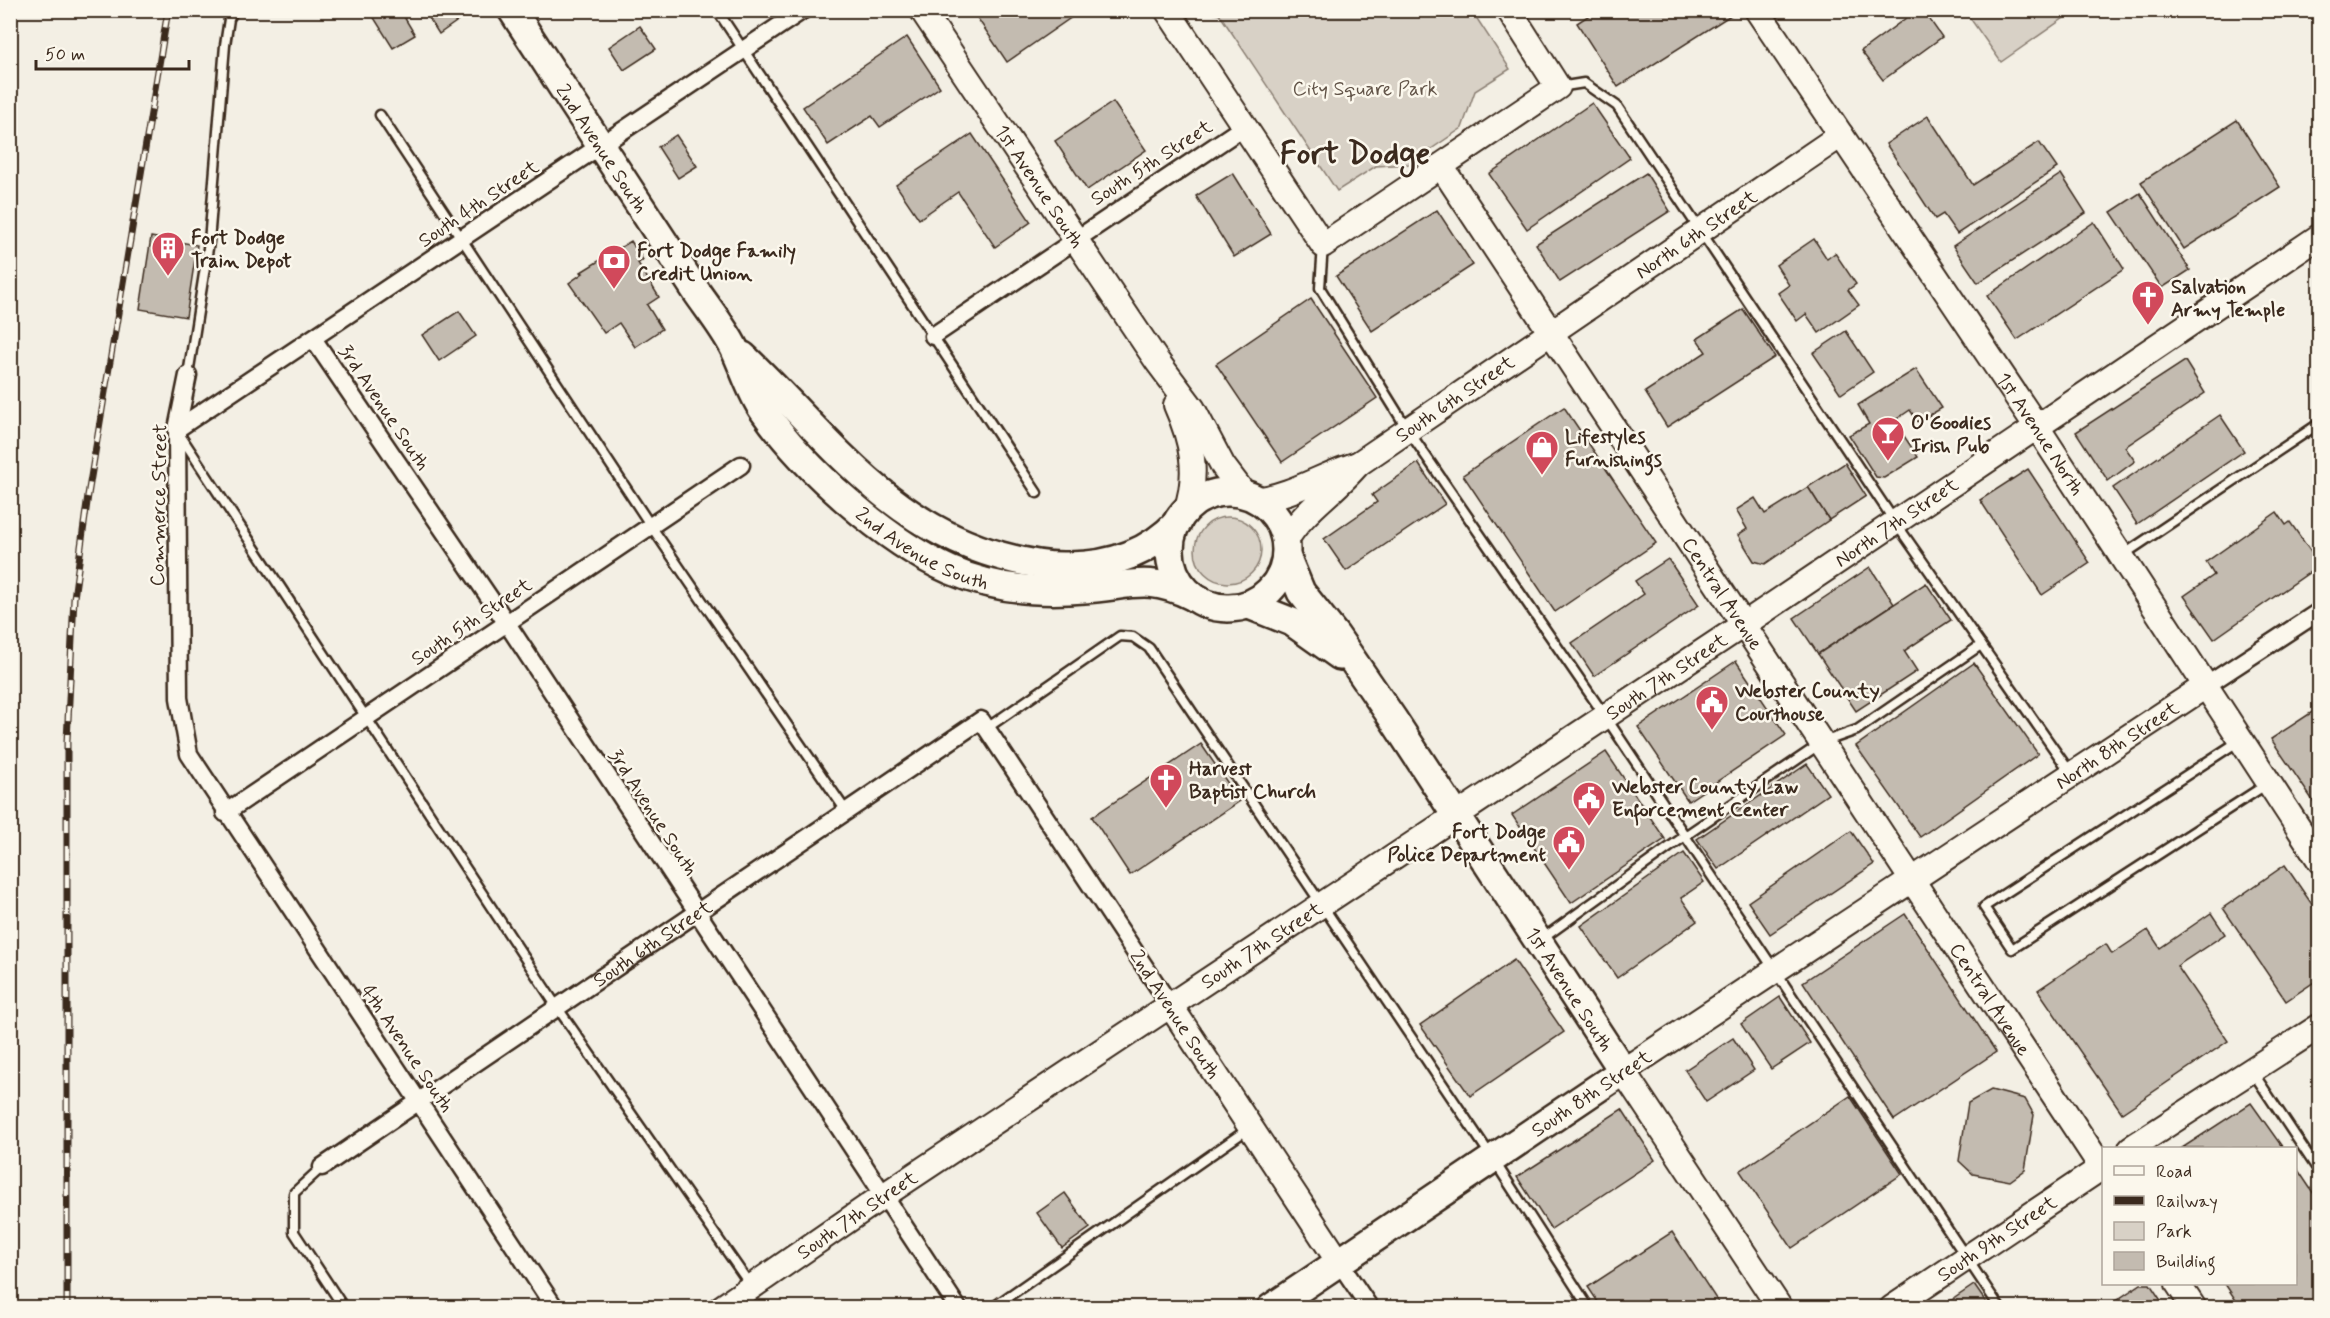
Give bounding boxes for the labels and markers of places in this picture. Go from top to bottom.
place label: Fort Dodge Train Depot [191,225,292,275]
building icon: Fort Dodge Train Depot [150,230,186,277]
place label: Fort Dodge Family Credit Union [637,238,796,288]
bank icon: Fort Dodge Family Credit Union [596,243,632,290]
place label: Salvation Army Temple [2171,274,2285,324]
church icon: Salvation Army Temple [2130,279,2166,326]
place label: O'Goodies Irish Pub [1911,410,1991,460]
bar icon: O'Goodies Irish Pub [1870,415,1906,462]
place label: Lifestyles Furnishings [1565,424,1662,476]
shop icon: Lifestyles Furnishings [1524,429,1560,476]
place label: Webster County Courthouse [1734,678,1880,728]
public building icon: Webster County Courthouse [1694,684,1730,731]
place label: Harvest Baptist Church [1189,756,1316,806]
church icon: Harvest Baptist Church [1148,762,1184,809]
place label: Webster County Law Enforcement Center [1611,774,1798,826]
public building icon: Webster County Law Enforcement Center [1571,780,1607,827]
place label: Fort Dodge Police Department [1387,819,1547,869]
public building icon: Fort Dodge Police Department [1551,824,1587,871]

